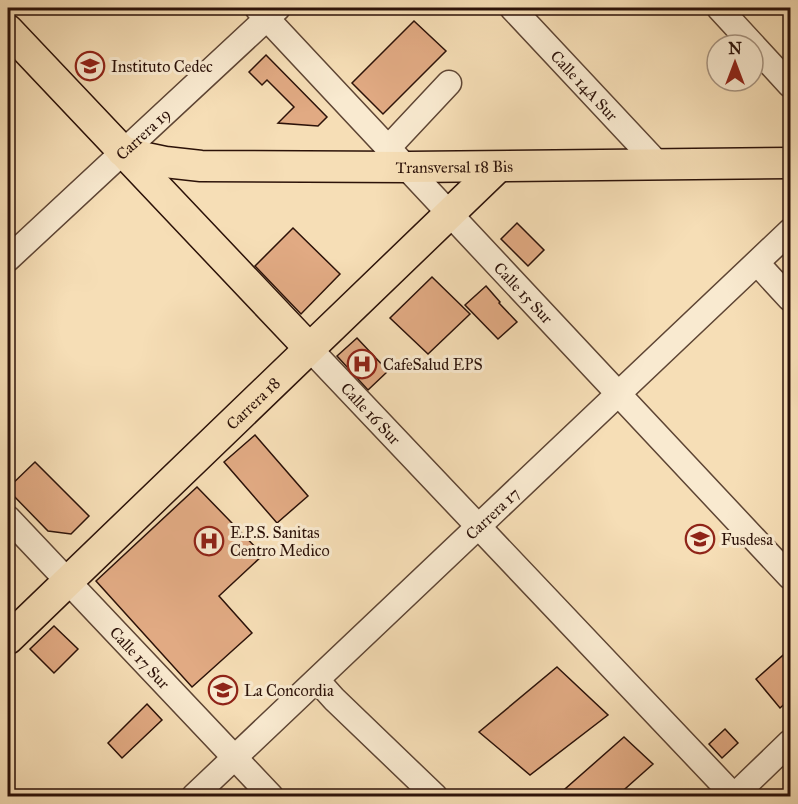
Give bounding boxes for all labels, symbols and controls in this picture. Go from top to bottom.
north arrow [705,33,765,93]
text: N [728,39,742,58]
street label: Calle 14A Sur [547,46,622,125]
school or university icon: Instituto Cedec [74,50,106,82]
place label: Instituto Cedec [111,57,213,76]
street label: Carrera 19 [112,104,174,164]
street label: Transversal 18 Bis [396,156,513,177]
street label: Calle 15 Sur [490,258,557,327]
hospital icon: CafeSalud EPS [346,348,378,380]
place label: CafeSalud EPS [383,355,483,374]
street label: Carrera 18 [222,373,284,433]
street label: Calle 16 Sur [337,378,405,448]
street label: Carrera 17 [461,483,523,543]
place label: E.P.S. Sanitas Centro Medico [230,523,330,560]
school or university icon: Fusdesa [684,523,716,555]
hospital icon: E.P.S. Sanitas Centro Medico [193,525,225,557]
place label: Fusdesa [721,530,773,549]
street label: Calle 17 Sur [106,622,174,693]
school or university icon: La Concordia [207,674,239,706]
place label: La Concordia [244,681,334,700]

